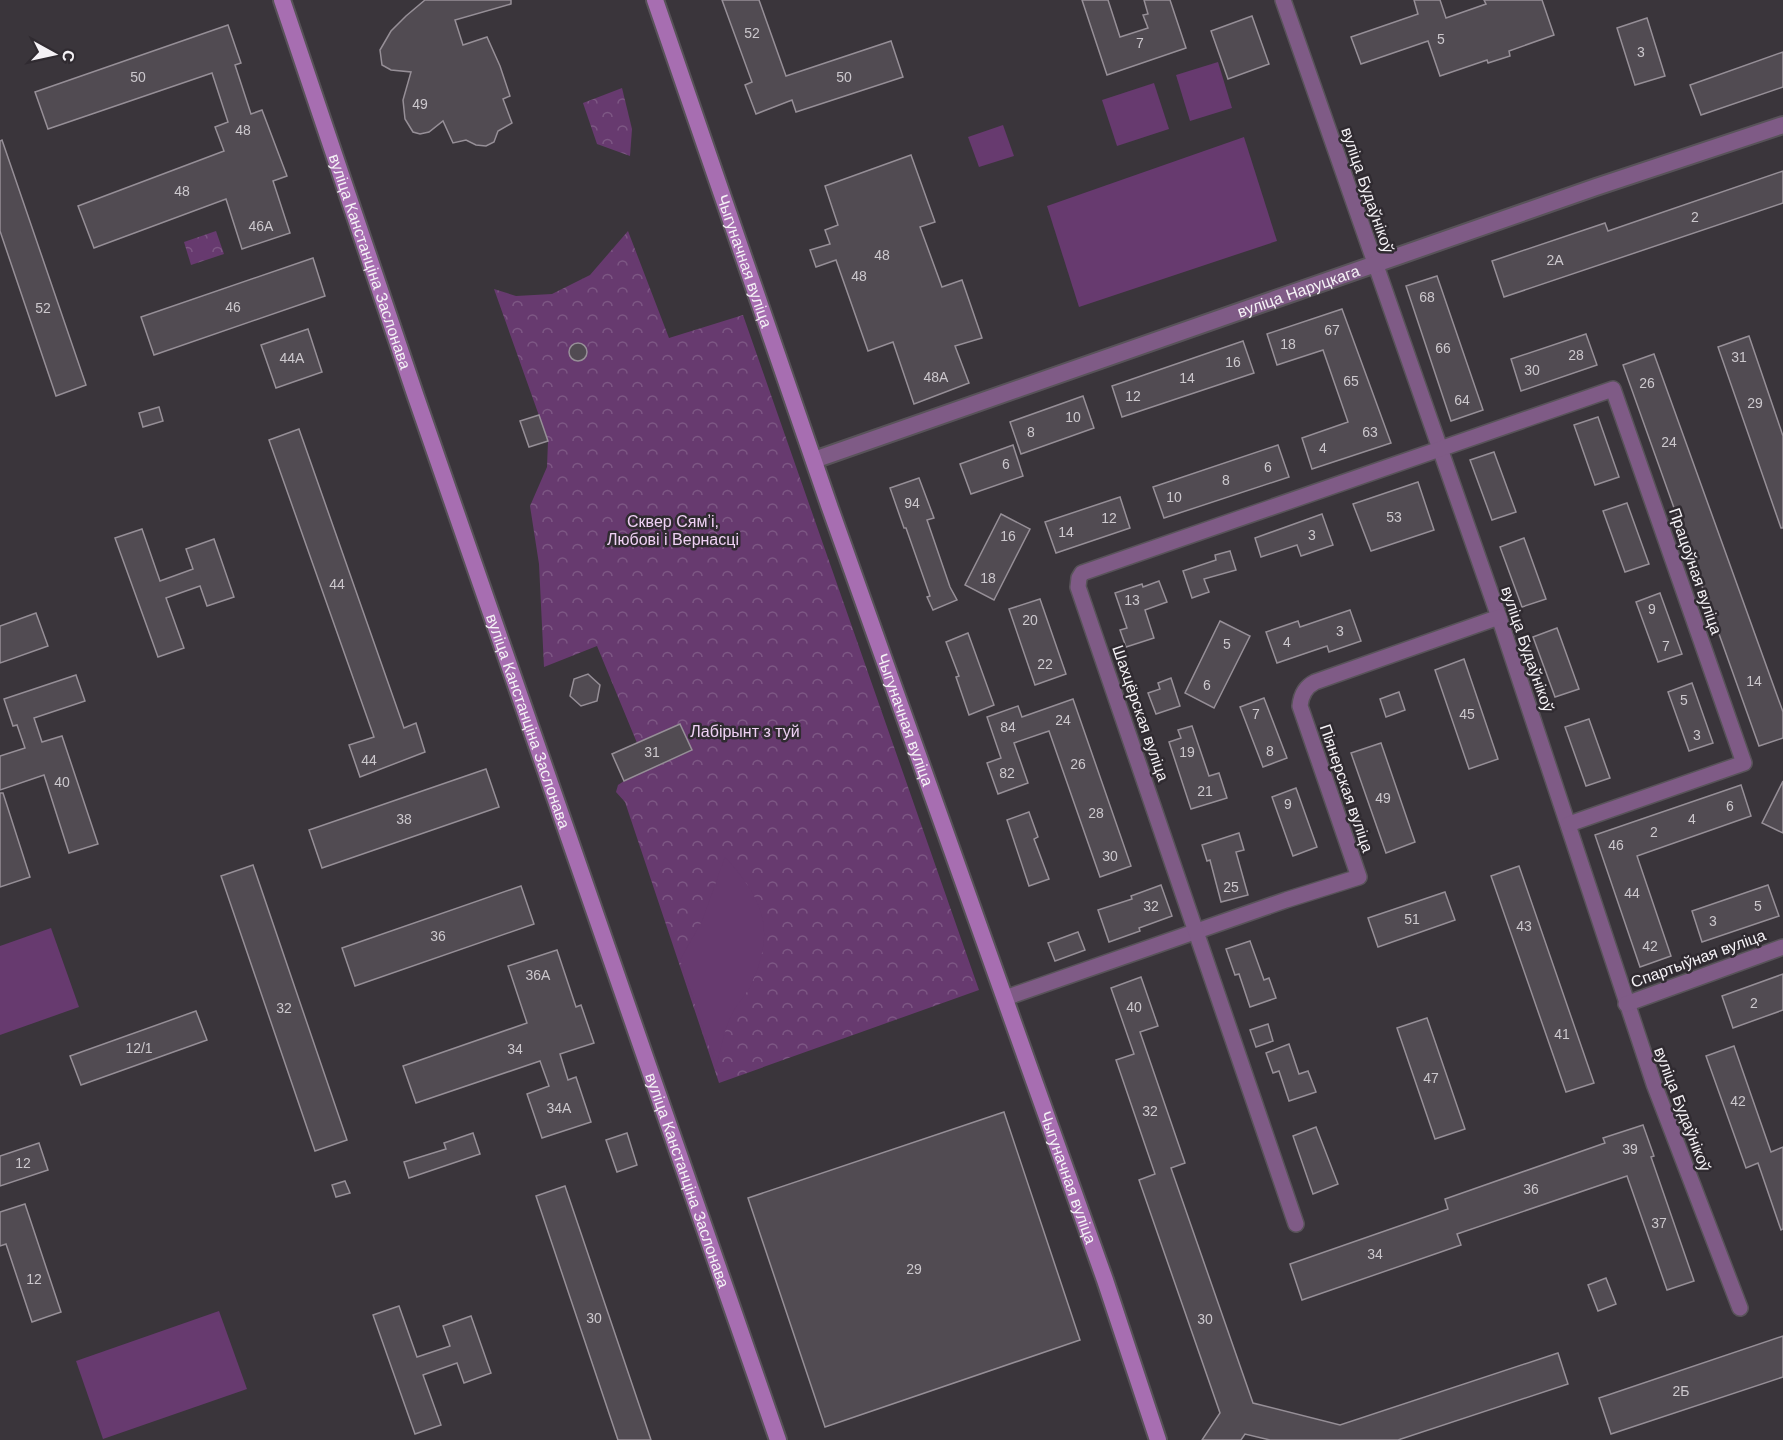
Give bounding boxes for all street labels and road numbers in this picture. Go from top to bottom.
street label: вуліца Будаўнікоў [1338,125,1397,255]
street label: вуліца Канстанціна Заслонава [326,152,414,372]
street label: Чыгуначная вуліца [714,192,775,330]
street label: вуліца Наруцкага [1235,262,1362,321]
street label: Працоўная вуліца [1666,506,1725,637]
street label: вуліца Будаўнікоў [1498,584,1557,714]
street label: вуліца Канстанціна Заслонава [483,612,573,831]
street label: Шахцёрская вуліца [1109,643,1172,783]
street label: Чыгуначная вуліца [874,651,936,788]
street label: Піянерская вуліца [1317,722,1376,855]
street label: Спартыўная вуліца [1629,926,1768,991]
street label: вуліца Будаўнікоў [1651,1045,1714,1174]
street label: вуліца Канстанціна Заслонава [642,1071,732,1290]
street label: Чыгуначная вуліца [1037,1109,1099,1246]

